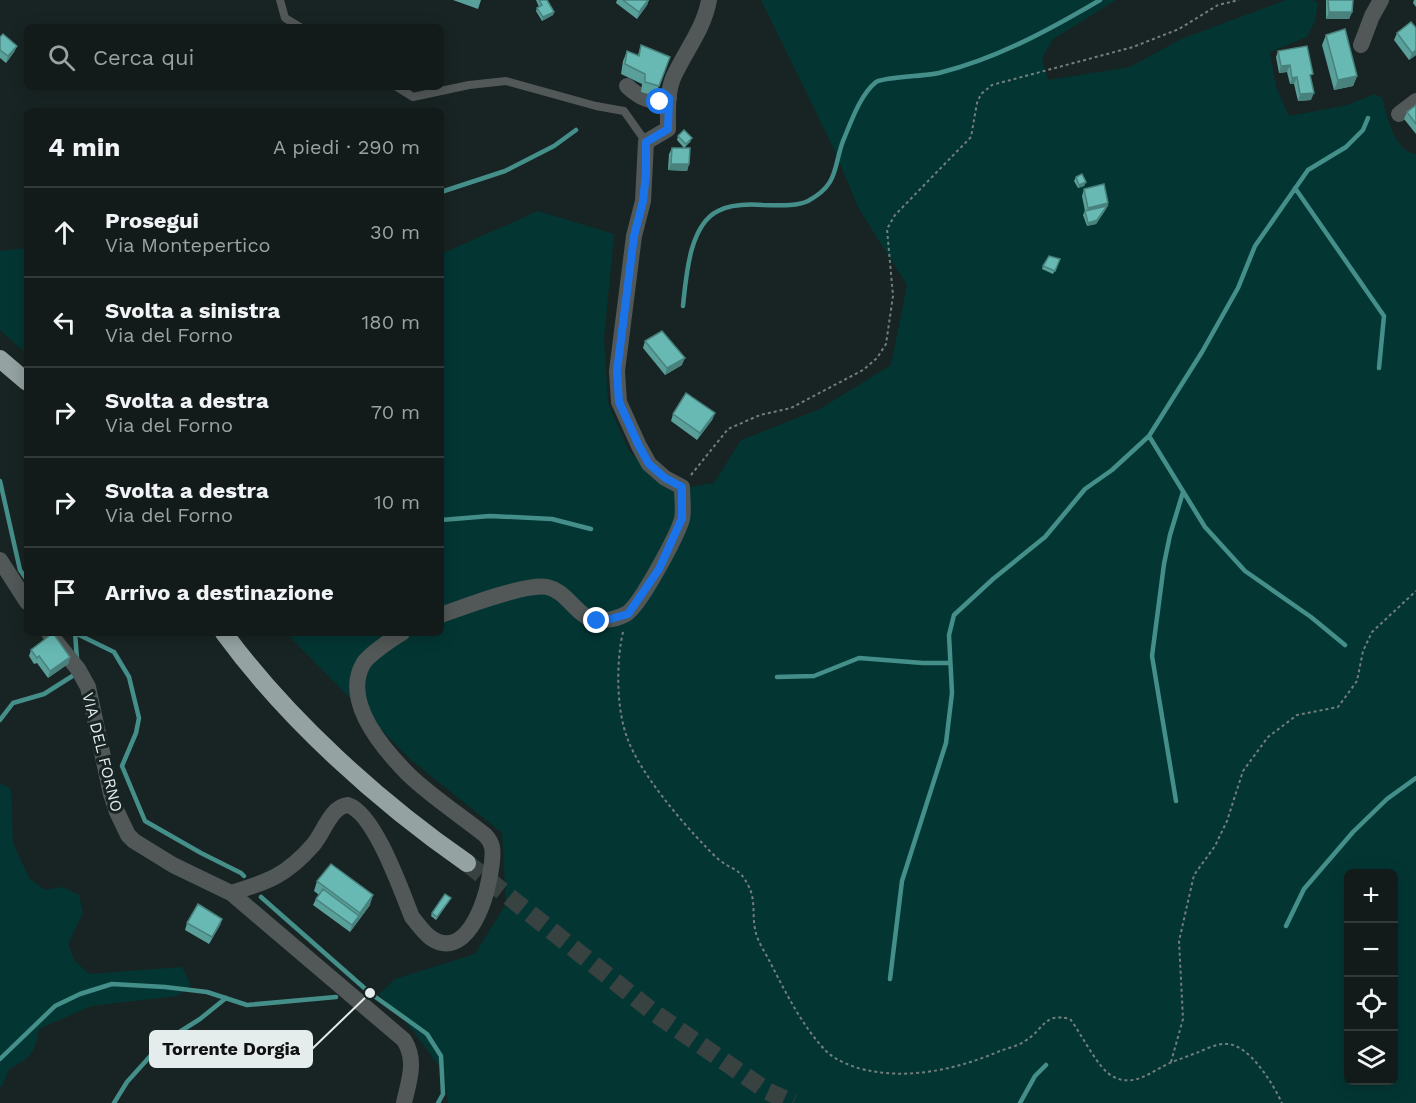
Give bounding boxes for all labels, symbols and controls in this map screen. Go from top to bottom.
search box [24,24,444,90]
icon: search [45,41,78,74]
text: Cerca qui [93,45,194,70]
route start [646,88,672,114]
text: 4 min [48,132,120,162]
text: A piedi · 290 m [273,135,420,159]
text: Prosegui [105,208,199,233]
icon: ahead [48,216,81,249]
text: 30 m [370,220,420,244]
text: Via Montepertico [105,233,271,257]
text: Svolta a sinistra [105,298,280,323]
icon: left [48,306,81,339]
text: 180 m [362,310,420,334]
text: Via del Forno [105,323,233,347]
text: Svolta a destra [105,388,269,413]
icon: right [48,396,81,429]
text: 70 m [371,400,420,424]
text: Via del Forno [105,413,233,437]
text: Svolta a destra [105,478,269,503]
icon: right [48,486,81,519]
text: 10 m [374,490,420,514]
text: Via del Forno [105,503,233,527]
icon: arrive [48,576,81,609]
text: Arrivo a destinazione [105,580,334,605]
route end [583,607,609,633]
street label: VIA DEL FORNO [78,690,127,814]
map controls [1344,869,1398,1085]
button: + [1344,869,1398,923]
button: − [1344,923,1398,977]
button: locate [1344,977,1398,1031]
callout: Torrente Dorgia [150,1031,312,1067]
button: layers [1344,1031,1398,1085]
text: Torrente Dorgia [162,1038,301,1059]

